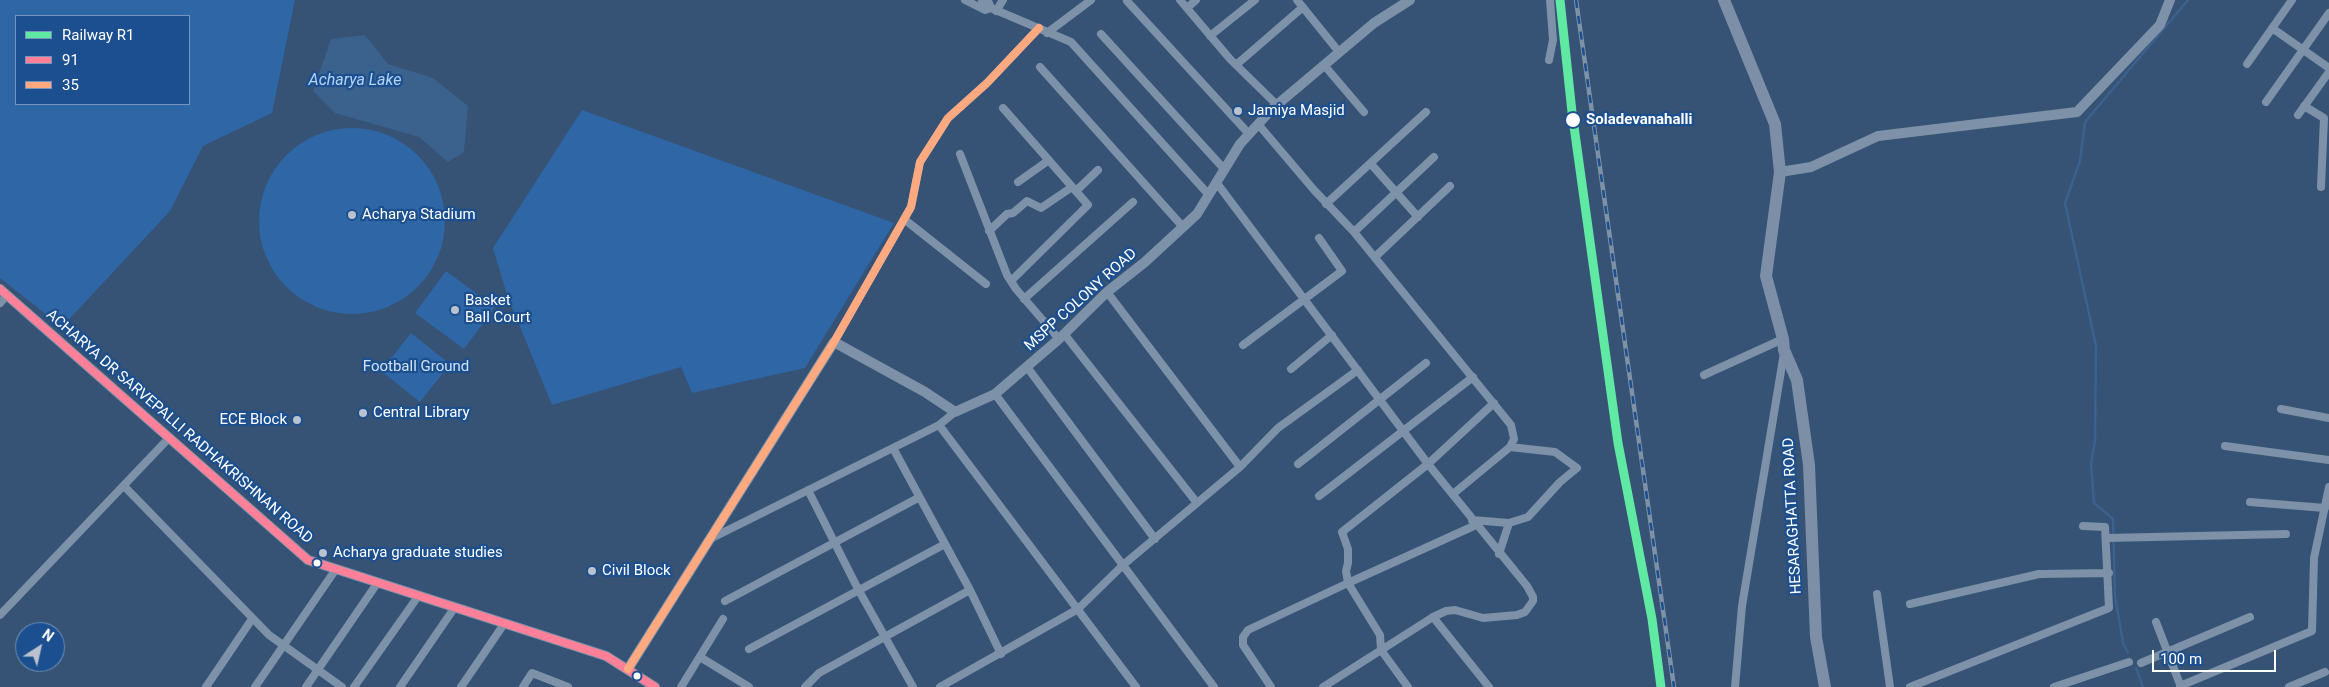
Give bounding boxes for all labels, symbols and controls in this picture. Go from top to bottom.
legend [15,15,190,105]
text: Railway R1 [62,26,135,44]
text: 91 [62,51,79,69]
water label: Acharya Lake [309,71,401,91]
text: 35 [62,76,79,94]
place label: Jamiya Masjid [1248,102,1345,120]
marker: Jamiya Masjid [1232,105,1244,117]
marker: Soladevanahalli [1564,111,1582,129]
place label: Soladevanahalli [1586,111,1692,129]
place label: Acharya Stadium [362,206,476,224]
marker: Acharya Stadium [346,209,358,221]
street label: MSPP COLONY ROAD [1021,245,1141,355]
place label: Basket Ball Court [465,292,530,327]
marker: Basket Ball Court [449,304,461,316]
street label: ACHARYA DR SARVEPALLI RADHAKRISHNAN ROAD [42,306,316,548]
park label: Football Ground [363,358,469,376]
place label: Central Library [373,404,470,422]
marker: Central Library [357,407,369,419]
place label: ECE Block [219,411,287,429]
marker: ECE Block [291,414,303,426]
street label: HESARAGHATTA ROAD [1780,437,1806,595]
place label: Acharya graduate studies [333,544,503,562]
marker: Acharya graduate studies [317,547,329,559]
unlabelled marker [312,558,322,568]
place label: Civil Block [602,562,671,580]
marker: Civil Block [586,565,598,577]
north arrow [15,622,65,672]
text: N [39,626,57,645]
scale bar [2154,640,2278,672]
text: 100 m [2160,650,2202,668]
unlabelled marker [632,671,642,681]

